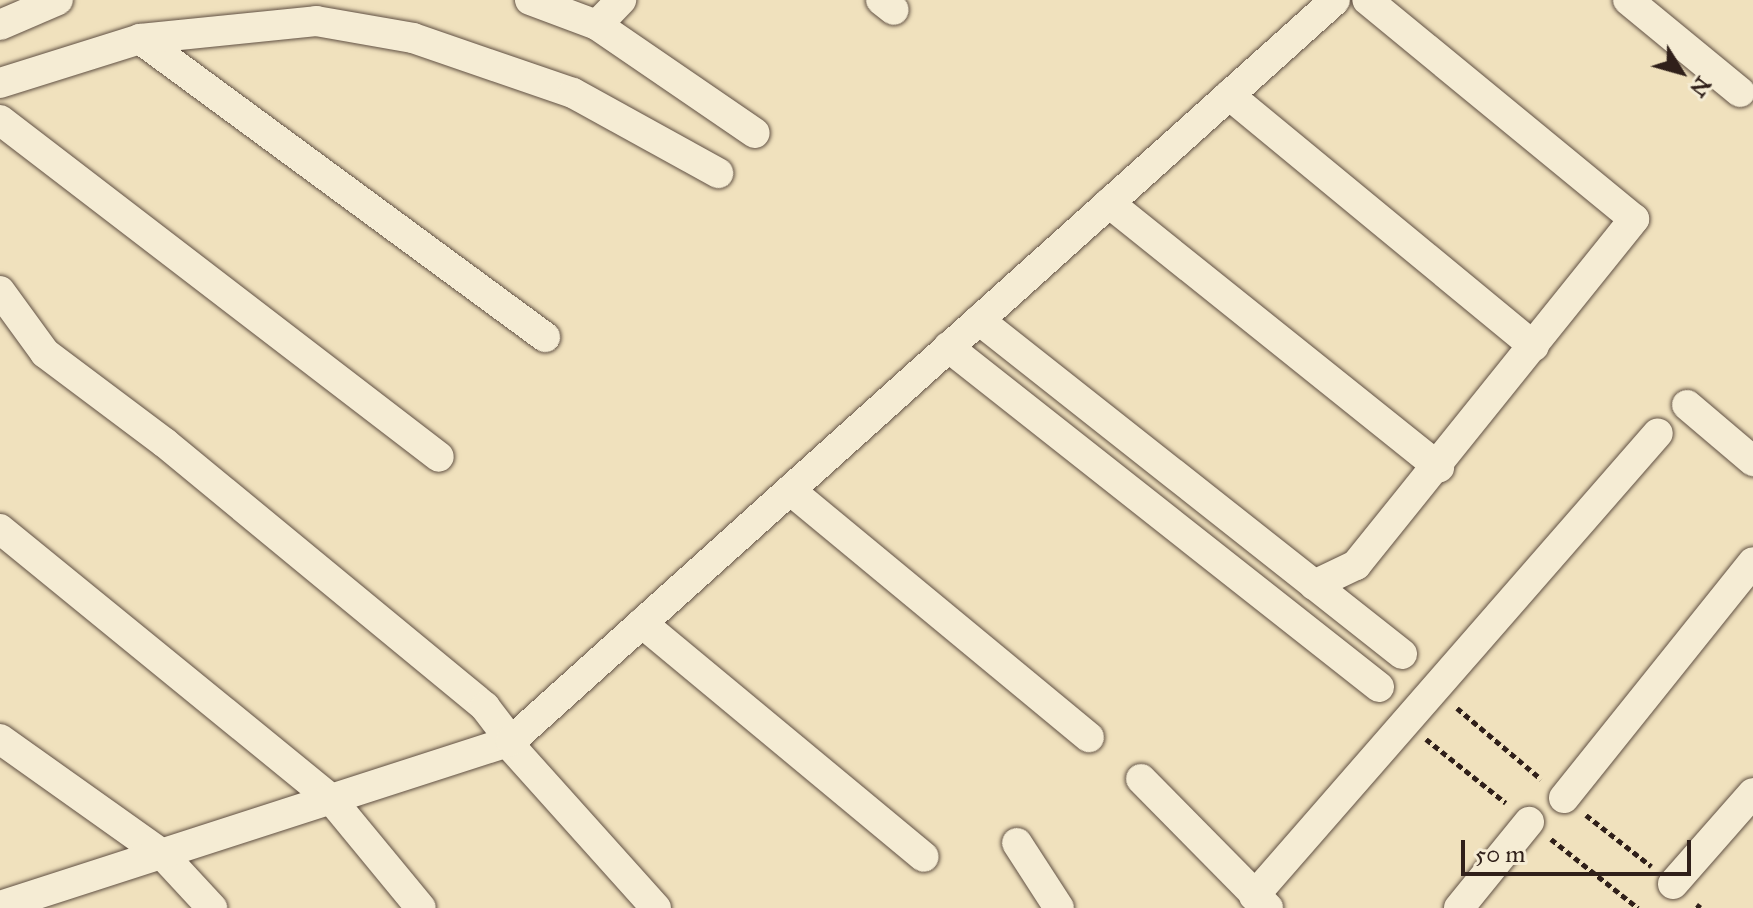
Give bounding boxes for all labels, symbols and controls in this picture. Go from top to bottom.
north arrow [1641,32,1721,112]
text: N [1684,71,1717,102]
scale bar [1465,824,1695,874]
text: 50 m [1475,839,1525,869]

